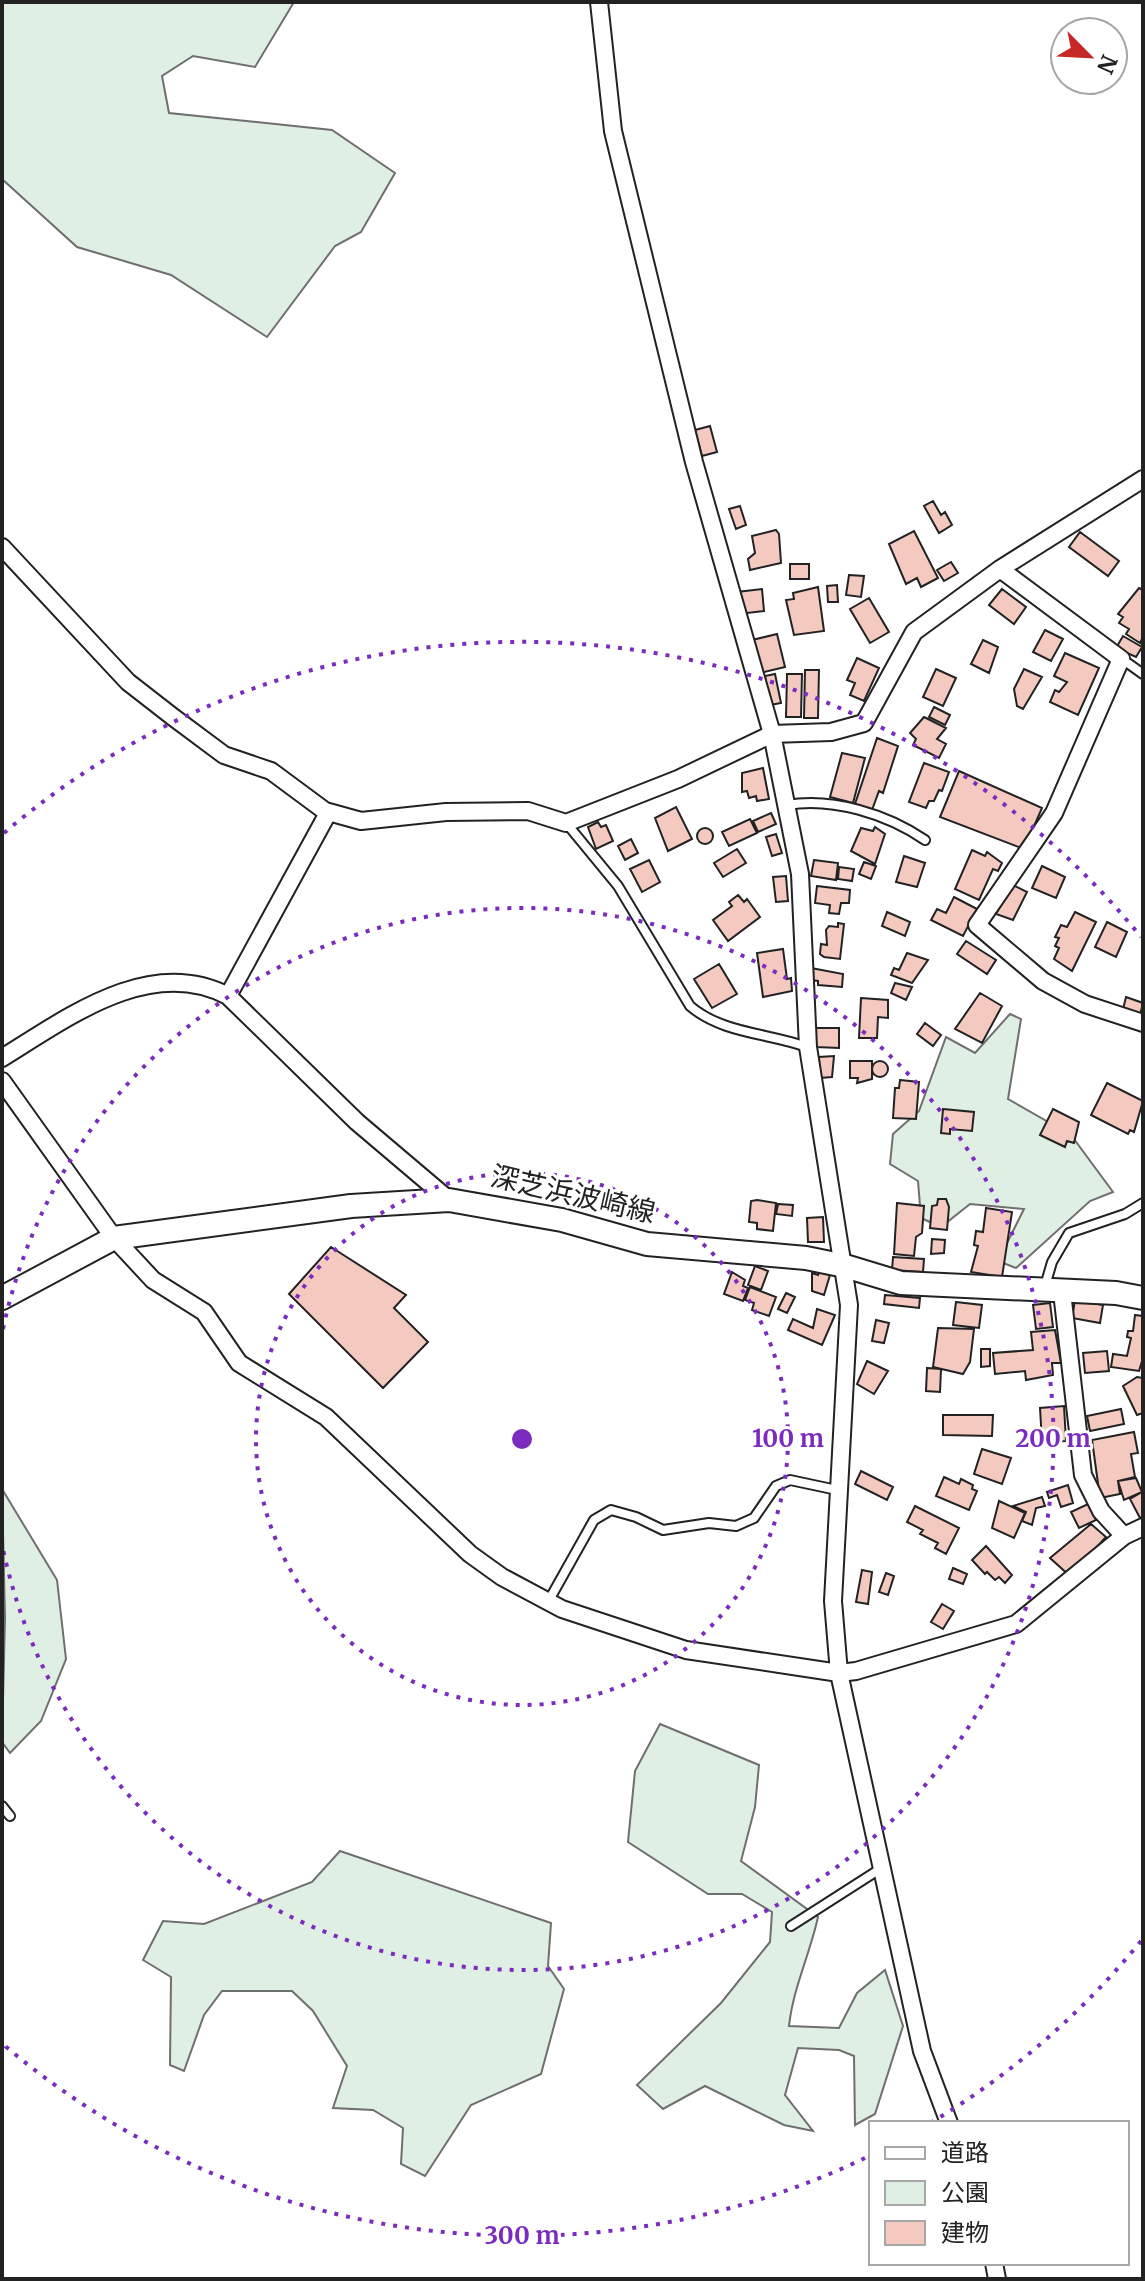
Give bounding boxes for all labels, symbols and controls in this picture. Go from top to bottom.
north arrow [1049,16,1129,96]
text: N [1091,50,1124,78]
street label: 深芝浜波崎線 [487,1158,659,1230]
text: 100 m [752,1423,824,1454]
text: 200 m [1015,1423,1091,1454]
centre of rings [508,1425,536,1453]
legend [869,2121,1129,2265]
text: 道路 [941,2137,989,2168]
text: 公園 [941,2177,989,2208]
text: 建物 [941,2217,989,2248]
text: 300 m [484,2220,560,2251]

